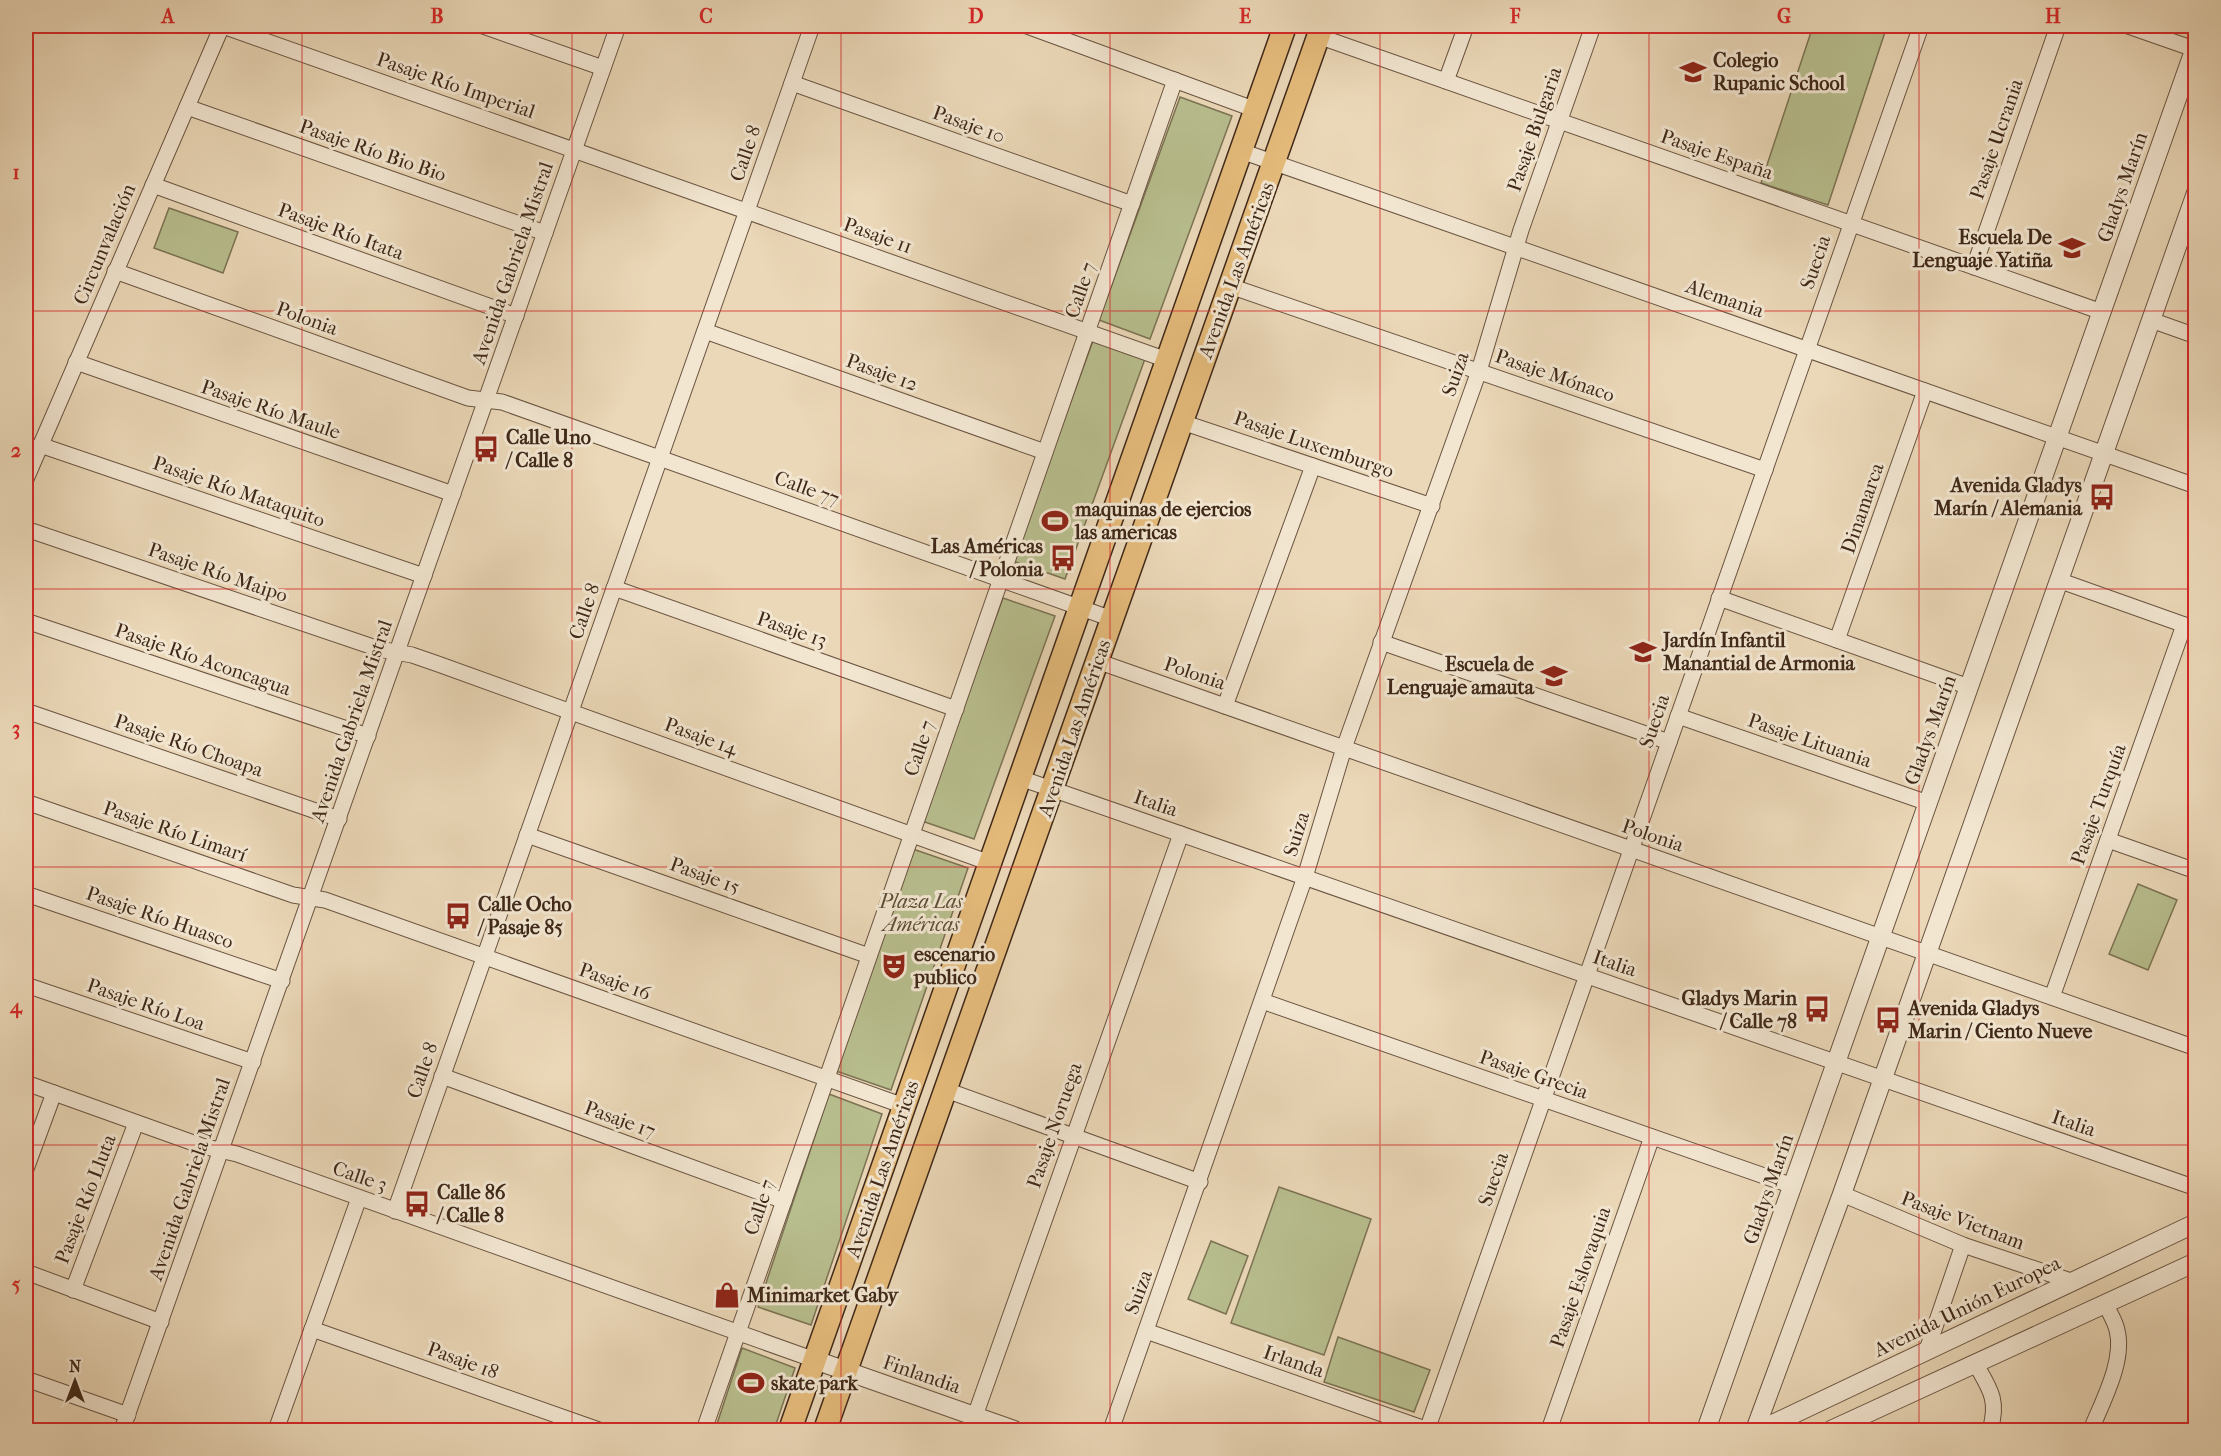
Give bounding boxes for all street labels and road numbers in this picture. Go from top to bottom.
street label: Pasaje Río Imperial [374,48,539,124]
street label: Pasaje Bulgaria [1502,63,1567,195]
street label: Pasaje Ucrania [1965,75,2028,202]
street label: Pasaje 10 [930,101,1008,148]
street label: Pasaje Río Bio Bio [296,115,449,186]
street label: Calle 8 [725,122,766,184]
street label: Pasaje España [1658,124,1777,185]
street label: Gladys Marín [2093,128,2152,245]
street label: Avenida Gabriela Mistral [467,158,558,368]
street label: Avenida Las Américas [1194,179,1279,362]
street label: Circunvalación [69,180,140,308]
street label: Pasaje Río Itata [275,198,407,265]
street label: Pasaje 11 [840,212,915,258]
street label: Suecia [1796,232,1836,292]
street label: Calle 7 [1060,259,1101,321]
street label: Alemania [1682,274,1768,323]
street label: Polonia [273,297,341,340]
street label: Pasaje Mónaco [1492,344,1618,407]
street label: Suiza [1437,348,1474,399]
street label: Pasaje 12 [843,349,921,396]
street label: Pasaje Río Maule [198,375,344,444]
street label: Pasaje Luxemburgo [1231,406,1397,483]
street label: Pasaje Río Mataquito [150,451,328,532]
street label: Dinamarca [1836,459,1889,557]
street label: Calle 77 [771,466,843,511]
street label: Pasaje Río Maipo [145,538,291,607]
street label: Calle 8 [564,580,605,642]
street label: Pasaje 13 [754,607,830,652]
street label: Avenida Gabriela Mistral [306,616,397,826]
street label: Pasaje Río Aconcagua [112,619,295,701]
street label: Avenida Las Américas [1033,636,1116,821]
street label: Polonia [1161,652,1229,695]
street label: Gladys Marín [1900,672,1961,788]
street label: Suecia [1635,691,1675,751]
street label: Pasaje Río Choapa [111,709,267,782]
street label: Pasaje Lituania [1745,709,1875,773]
street label: Pasaje 14 [661,713,742,761]
street label: Calle 7 [899,717,940,779]
street label: Pasaje Turquía [2066,740,2131,868]
street label: Italia [1131,785,1181,822]
street label: Pasaje Río Limarí [100,796,250,867]
street label: Suiza [1279,808,1314,859]
street label: Polonia [1619,814,1687,857]
street label: Pasaje 15 [667,852,743,899]
street label: Pasaje Río Huasco [83,881,236,953]
street label: Italia [1590,945,1640,982]
street label: Pasaje 16 [576,958,654,1005]
street label: Pasaje Río Loa [84,974,209,1036]
street label: Calle 8 [402,1039,443,1101]
street label: Pasaje Grecia [1476,1045,1592,1104]
street label: Pasaje Noruega [1022,1059,1087,1191]
street label: Avenida Gabriela Mistral [144,1074,235,1284]
street label: Avenida Las Américas [841,1077,924,1262]
street label: Pasaje 17 [581,1096,659,1143]
street label: Italia [2049,1105,2099,1142]
street label: Gladys Marín [1739,1130,1798,1247]
street label: Pasaje Río Lluta [50,1131,121,1267]
street label: Suecia [1474,1149,1514,1209]
street label: Calle 3 [330,1156,390,1196]
street label: Calle 7 [739,1176,780,1238]
street label: Pasaje Vietnam [1898,1186,2028,1255]
street label: Pasaje Eslovaquia [1546,1203,1616,1351]
street label: Avenida Unión Europea [1869,1251,2065,1362]
street label: Suiza [1120,1266,1157,1318]
street label: Pasaje 18 [424,1337,502,1384]
street label: Irlanda [1260,1340,1328,1383]
street label: Finlandia [880,1350,964,1399]

